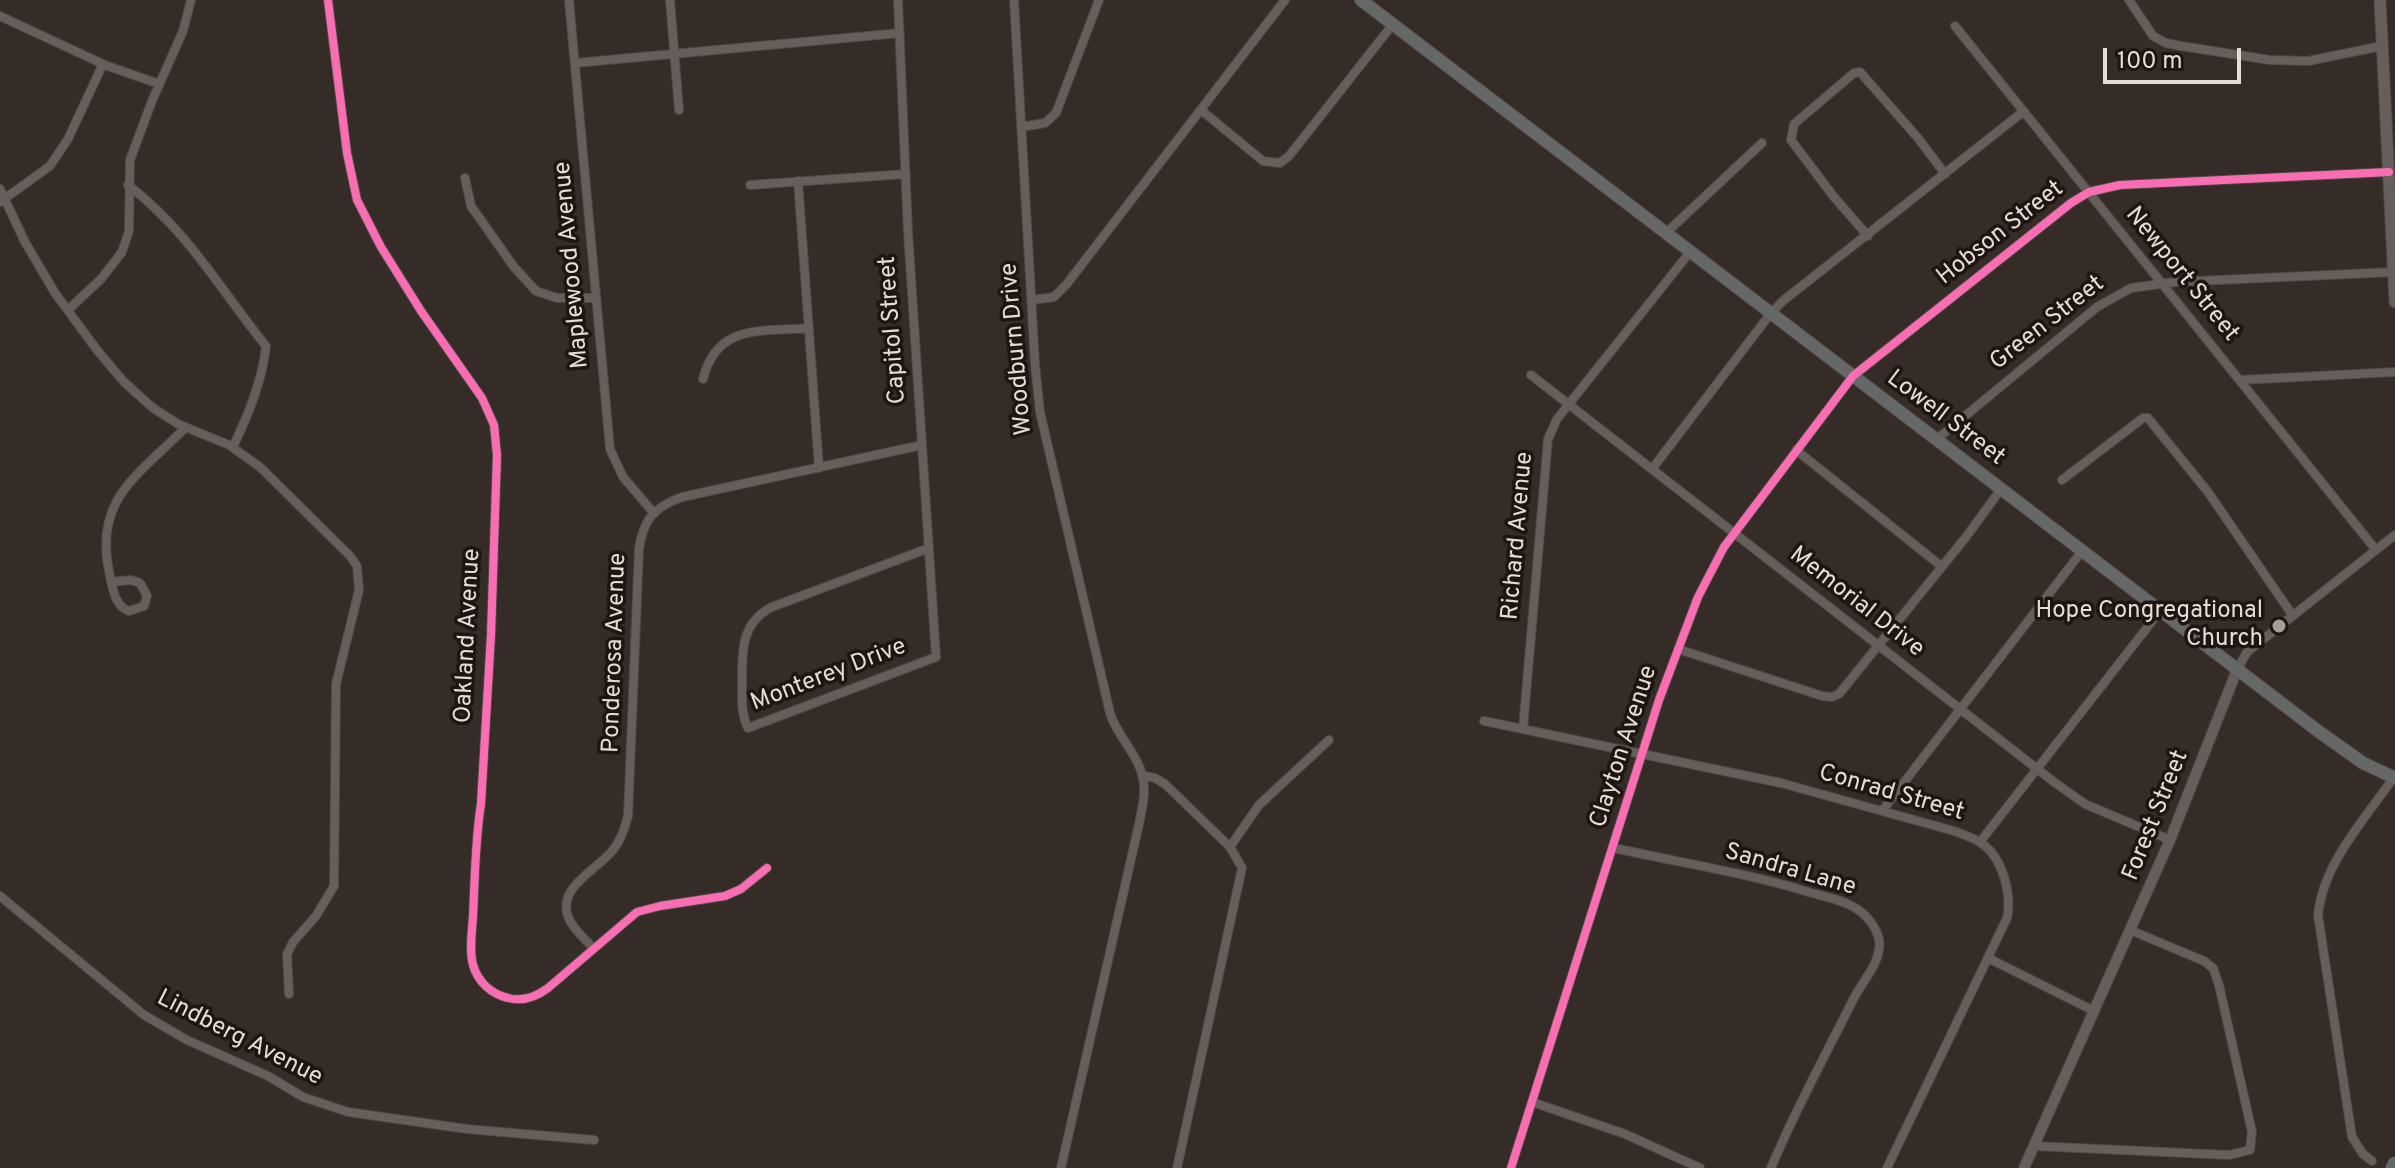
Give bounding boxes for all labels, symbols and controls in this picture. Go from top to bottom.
scale bar [2107,32,2245,82]
text: 100 m [2117,47,2183,77]
street label: Maplewood Avenue [550,160,596,370]
street label: Hobson Street [1932,176,2070,292]
street label: Newport Street [2118,202,2244,348]
street label: Capitol Street [874,255,914,405]
street label: Woodburn Drive [996,262,1040,436]
street label: Green Street [1985,270,2111,378]
street label: Lowell Street [1880,365,2010,473]
street label: Richard Avenue [1497,451,1541,621]
street label: Memorial Drive [1783,541,1929,665]
street label: Oakland Avenue [450,548,488,724]
street label: Ponderosa Avenue [598,552,634,754]
place label: Hope Congregational Church [2035,598,2263,654]
marker: Hope Congregational Church [2270,617,2288,635]
street label: Monterey Drive [747,633,911,719]
street label: Clayton Avenue [1585,662,1665,832]
street label: Forest Street [2118,747,2196,885]
street label: Conrad Street [1815,760,1967,828]
street label: Sandra Lane [1721,839,1859,903]
street label: Lindberg Avenue [151,985,327,1093]

